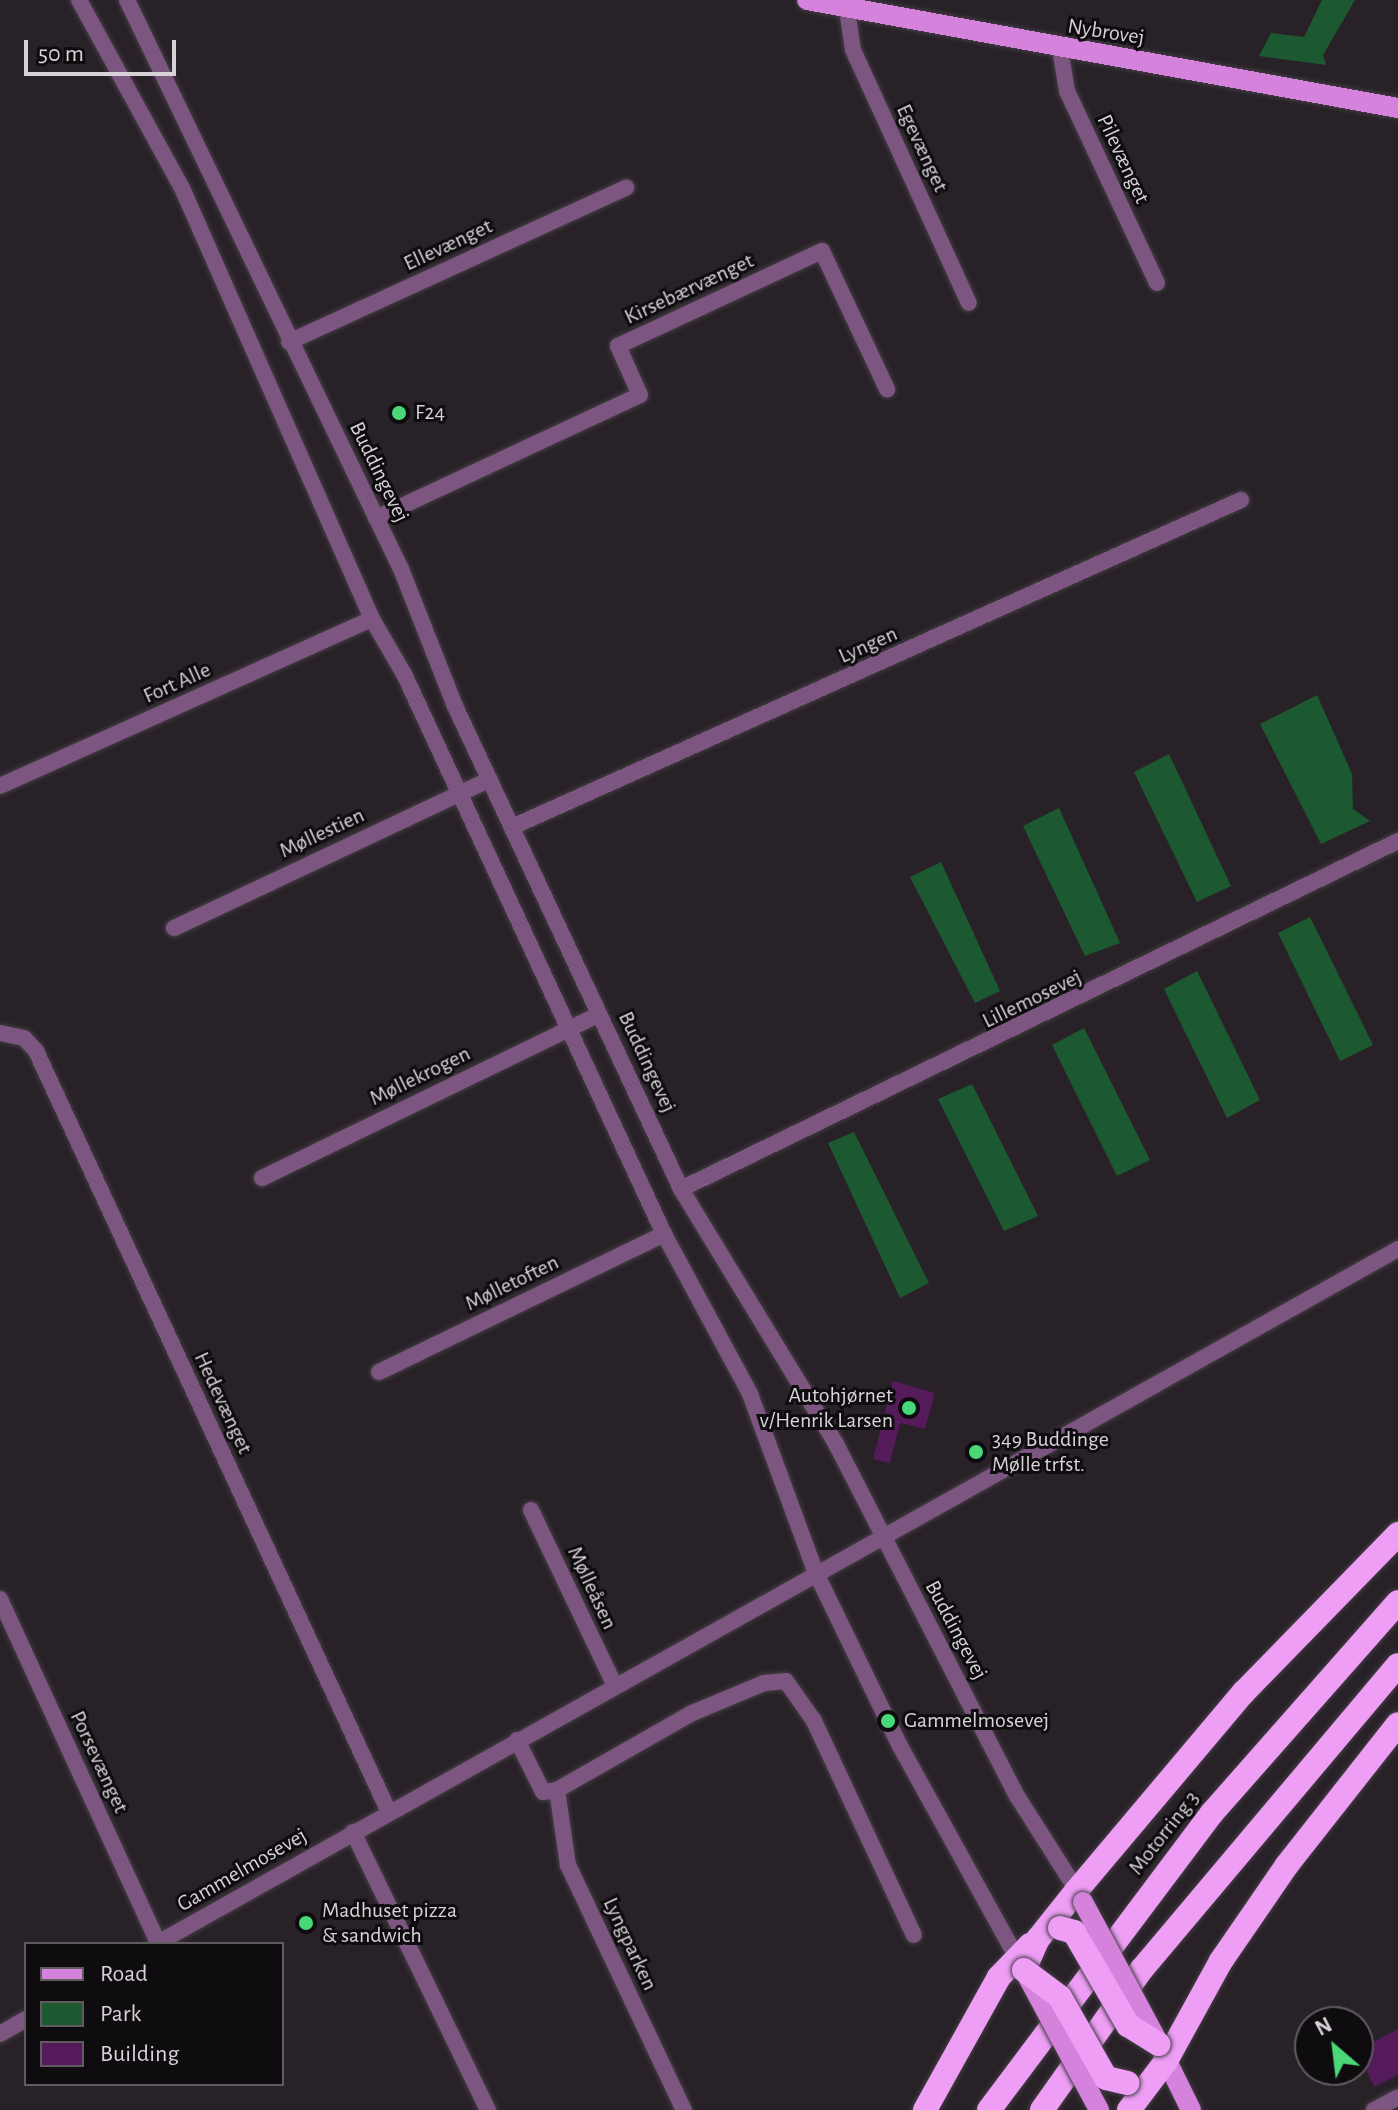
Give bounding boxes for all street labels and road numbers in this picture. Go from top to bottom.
street label: Nybrovej [1066,13,1146,51]
street label: Egevænget [890,100,954,196]
street label: Pilevænget [1091,110,1155,208]
street label: Ellevænget [400,213,496,277]
street label: Kirsebærvænget [620,248,758,330]
street label: Buddingevej [343,418,415,526]
street label: Lyngen [835,620,901,670]
street label: Fort Alle [139,657,215,709]
street label: Møllestien [275,802,369,864]
street label: Lillemosevej [978,964,1086,1034]
street label: Buddingevej [612,1007,682,1117]
street label: Møllekrogen [365,1040,475,1112]
street label: Mølletoften [461,1249,563,1317]
street label: Hedevænget [188,1348,258,1458]
street label: Mølleåsen [561,1542,623,1634]
street label: Buddingevej [919,1576,993,1684]
street label: Porsevænget [64,1707,134,1817]
street label: Motorring 3 [1123,1786,1205,1880]
street label: Gammelmosevej [173,1822,311,1918]
street label: Lyngparken [597,1893,663,1995]

